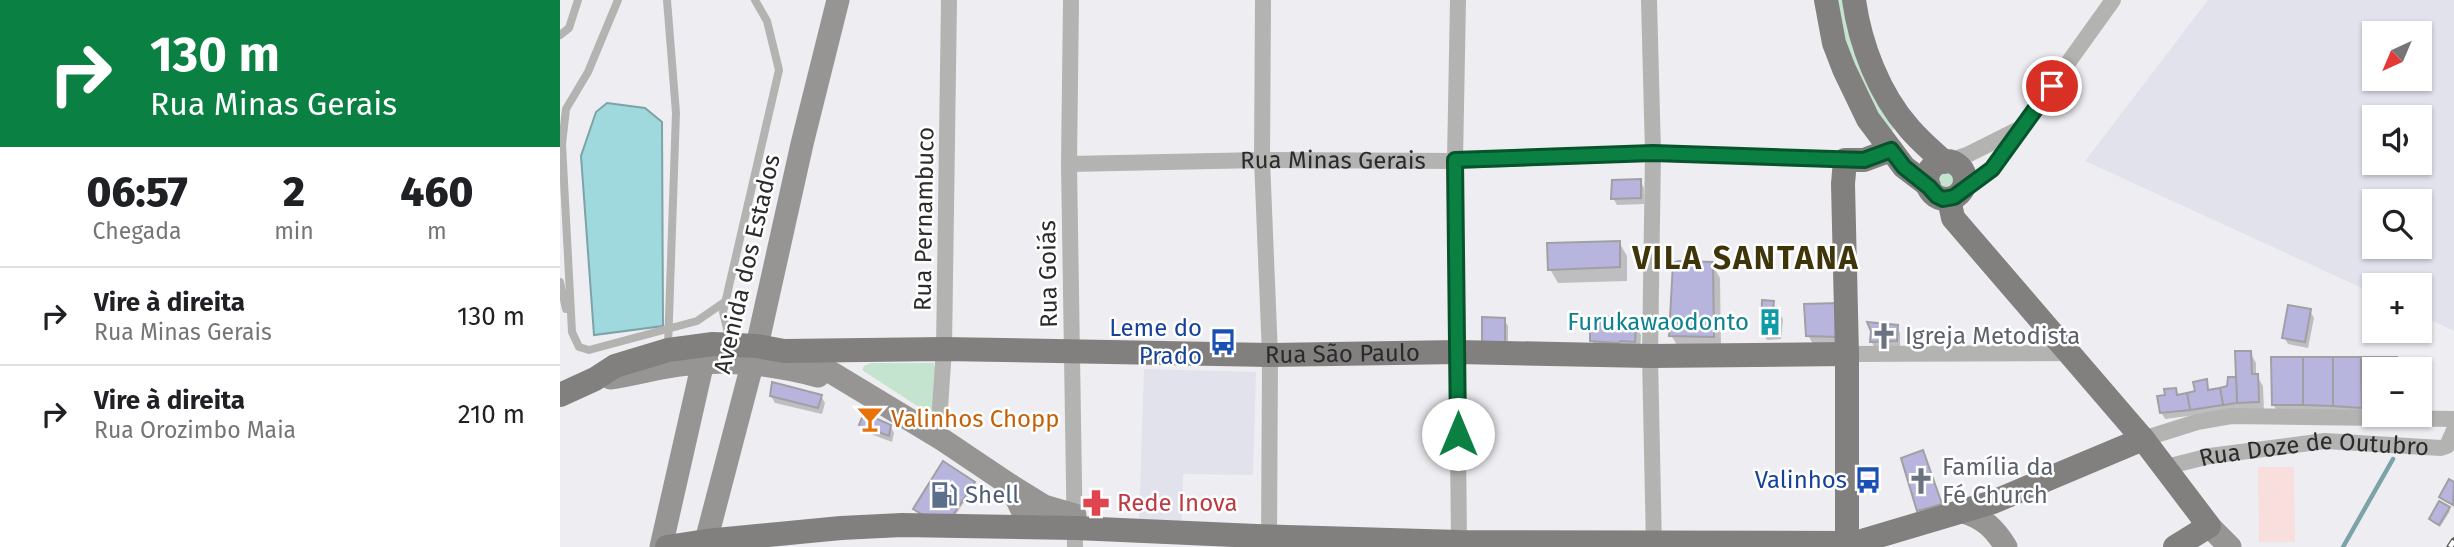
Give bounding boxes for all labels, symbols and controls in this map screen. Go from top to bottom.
north arrow [2362,21,2432,91]
map controls [2362,21,2432,427]
text: 130 m [150,25,280,84]
icon: right [35,28,126,119]
pin [2022,56,2082,116]
icon: arrive [2033,67,2071,105]
text: Rua Minas Gerais [150,85,397,123]
button: sound [2362,105,2432,175]
street label: Rua Pernambuco [908,127,940,311]
street label: Rua Minas Gerais [1240,146,1426,175]
street label: Avenida dos Estados [708,152,786,376]
text: 06:57 [87,167,188,217]
text: 2 [283,167,305,217]
text: 460 [400,167,474,217]
button: search [2362,189,2432,259]
text: Chegada [93,217,182,245]
text: min [274,217,314,245]
text: m [427,217,447,245]
street label: Rua Goiás [1033,220,1063,328]
district label: VILA SANTANA [1631,239,1860,277]
button: + [2362,273,2432,343]
text: Vire à direita [94,287,245,318]
icon: right [35,297,73,335]
text: 130 m [457,301,525,332]
building icon: Furukawaodonto [1755,307,1785,337]
place label: Furukawaodonto [1567,308,1749,336]
place label: Leme do Prado [1109,314,1202,370]
text: Rua Minas Gerais [94,318,272,346]
church icon: Igreja Metodista [1869,321,1899,351]
place label: Igreja Metodista [1905,322,2080,350]
bus stop icon: Leme do Prado [1208,327,1238,357]
street label: Rua São Paulo [1265,339,1420,369]
button: − [2362,357,2432,427]
text: Vire à direita [94,385,245,416]
icon: right [35,395,73,433]
position arrow [1421,397,1495,471]
text: 210 m [458,399,525,430]
bar icon: Valinhos Chopp [855,404,885,434]
place label: Valinhos Chopp [891,405,1060,433]
text: Rua Orozimbo Maia [94,416,296,444]
street label: Rua Doze de Outubro [2196,427,2430,472]
place label: Família da Fé Church [1942,453,2054,509]
bus stop icon: Valinhos [1853,465,1883,495]
place label: Valinhos [1755,466,1847,494]
church icon: Família da Fé Church [1906,466,1936,496]
fuel station icon: Shell [929,480,959,510]
place label: Shell [965,481,1019,509]
pharmacy icon: Rede Inova [1081,488,1111,518]
place label: Rede Inova [1117,489,1238,517]

